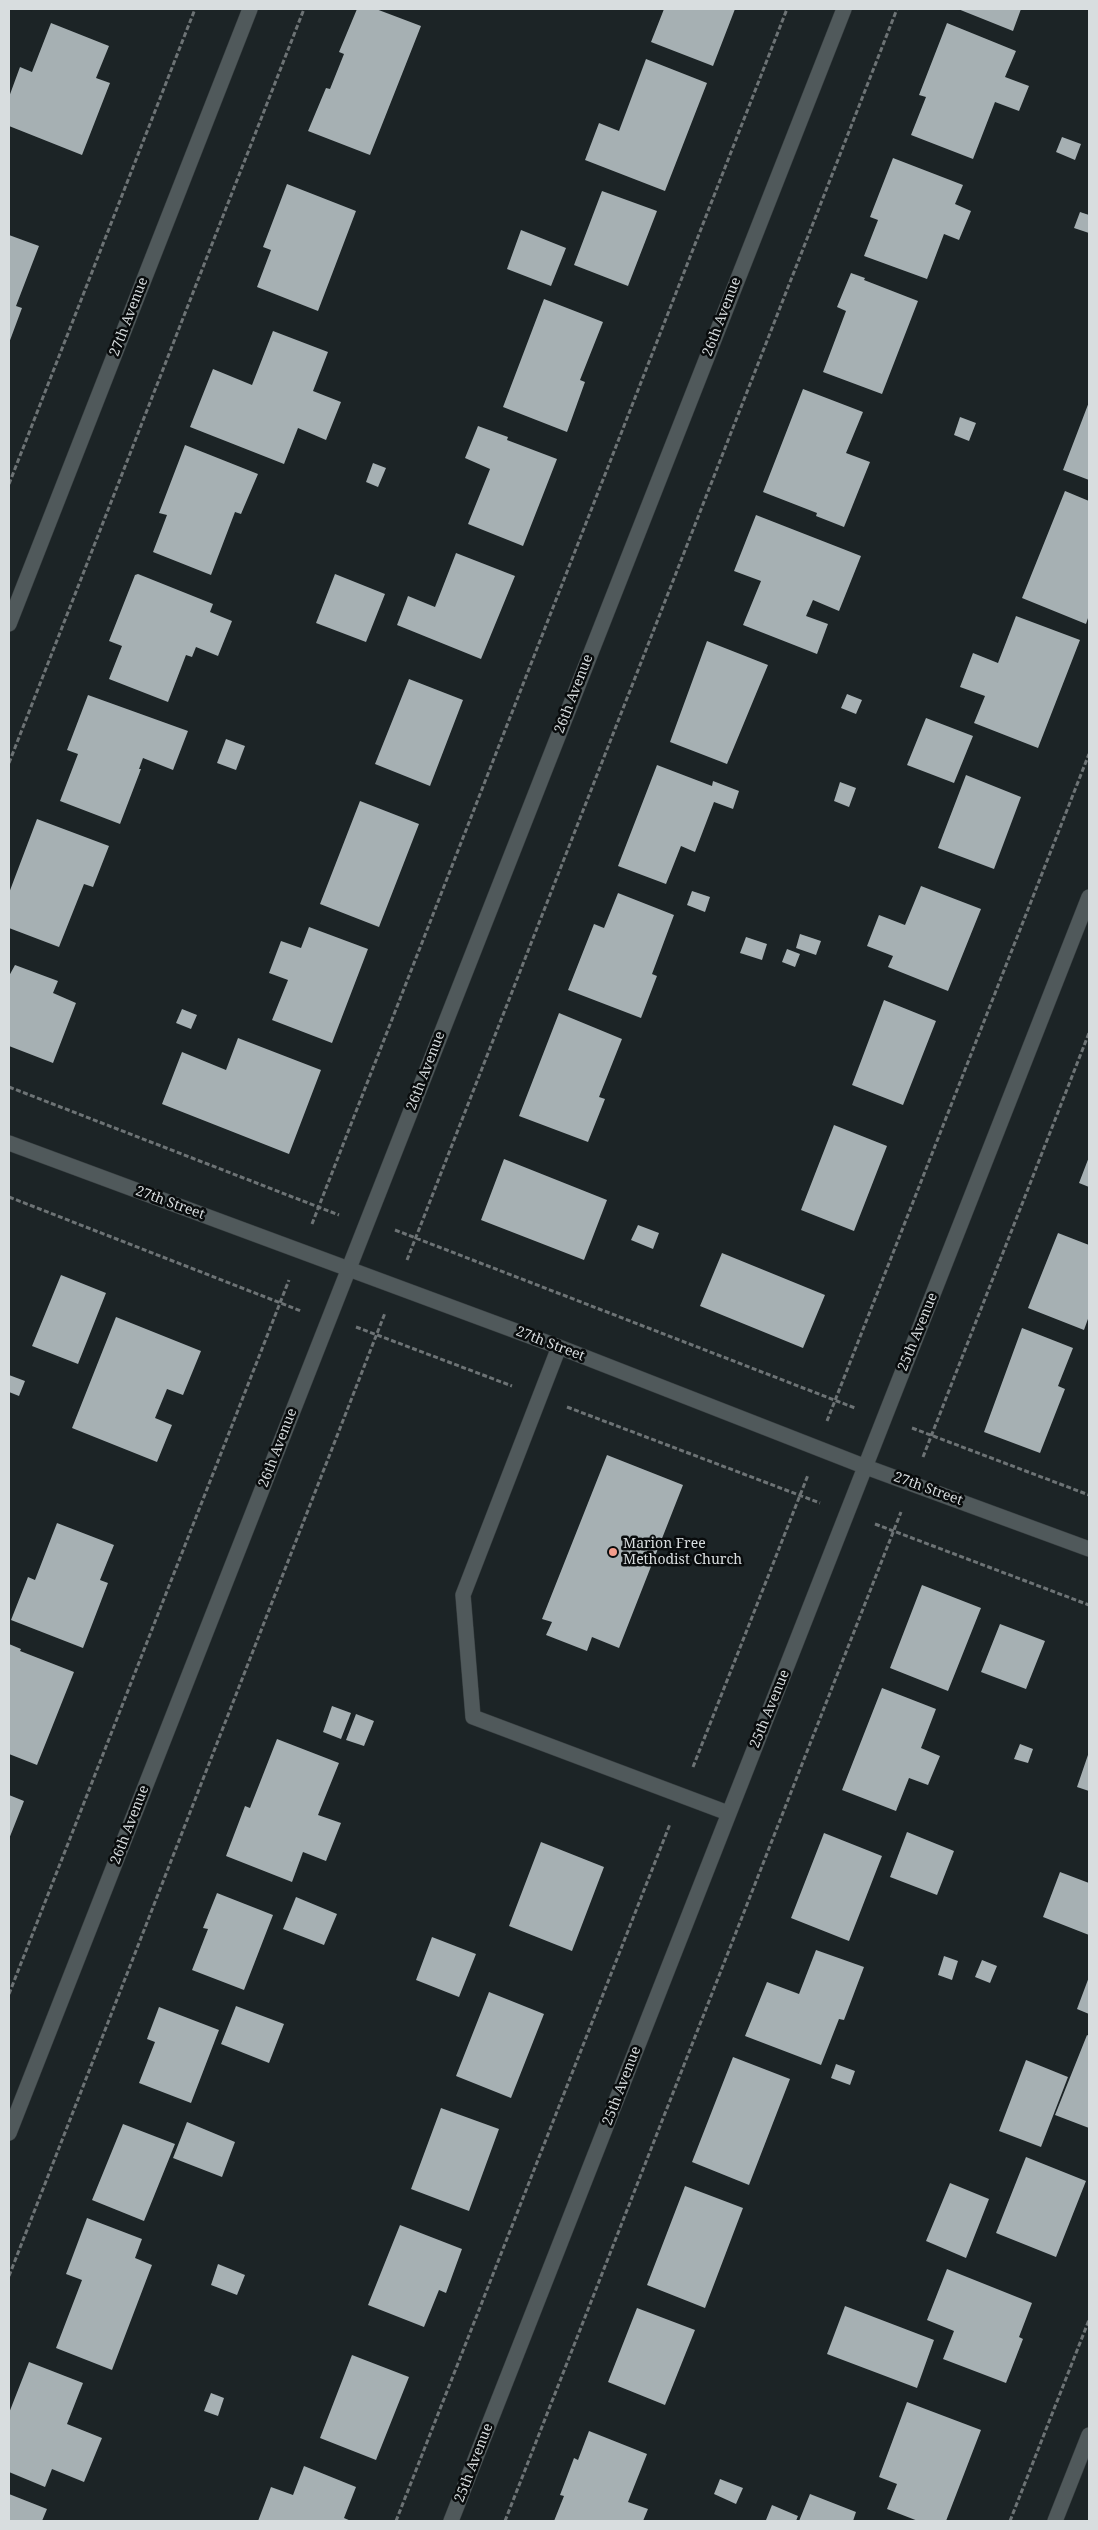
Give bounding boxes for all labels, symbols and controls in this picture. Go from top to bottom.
street label: 27th Avenue [106,275,152,359]
street label: 26th Avenue [699,275,745,359]
street label: 26th Avenue [551,652,597,736]
street label: 26th Avenue [403,1029,449,1113]
street label: 27th Street [133,1183,207,1223]
street label: 25th Avenue [895,1290,941,1374]
street label: 27th Street [513,1323,587,1365]
street label: 26th Avenue [255,1406,301,1490]
street label: 27th Street [891,1469,965,1509]
place label: Marion Free Methodist Church [623,1536,742,1568]
marker: Marion Free Methodist Church [607,1546,619,1558]
street label: 25th Avenue [747,1667,793,1751]
street label: 26th Avenue [107,1783,153,1867]
street label: 25th Avenue [599,2044,645,2128]
street label: 25th Avenue [451,2421,497,2505]

